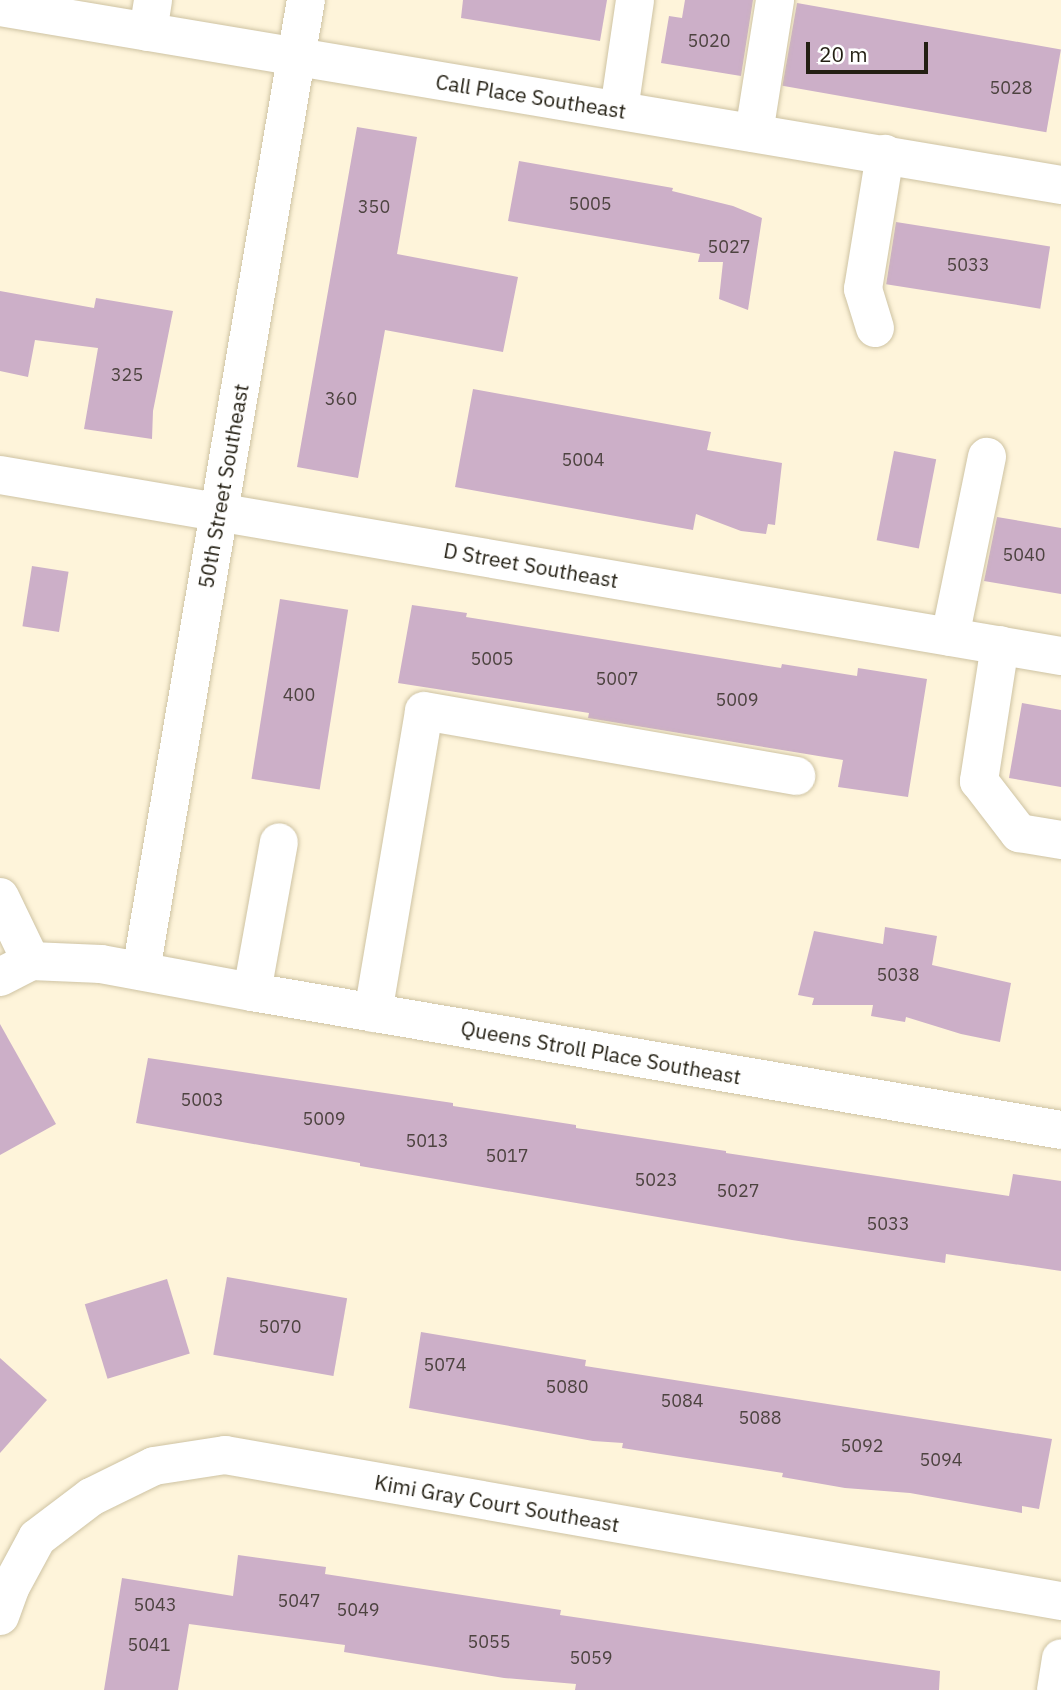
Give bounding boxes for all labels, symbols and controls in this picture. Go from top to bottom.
scale bar [809,28,932,72]
house number: 5020 [687,30,731,52]
text: 20 m [819,40,868,68]
street label: Call Place Southeast [434,68,628,124]
house number: 5028 [989,77,1033,99]
house number: 5005 [568,193,612,215]
house number: 350 [358,196,390,218]
house number: 5027 [707,236,751,258]
house number: 5033 [946,254,990,276]
house number: 325 [111,364,143,386]
street label: 50th Street Southeast [193,382,253,590]
house number: 360 [325,388,357,410]
house number: 5004 [561,449,605,471]
street label: D Street Southeast [442,537,620,593]
house number: 5040 [1002,544,1046,566]
house number: 5005 [470,648,514,670]
house number: 5007 [595,668,639,690]
house number: 400 [283,684,315,706]
house number: 5009 [715,689,759,711]
house number: 5038 [876,964,920,986]
street label: Queens Stroll Place Southeast [459,1015,743,1089]
house number: 5003 [180,1089,224,1111]
house number: 5009 [302,1108,346,1130]
house number: 5013 [405,1130,449,1152]
house number: 5017 [485,1145,529,1167]
house number: 5023 [634,1169,678,1191]
house number: 5027 [716,1180,760,1202]
house number: 5033 [866,1213,910,1235]
house number: 5070 [258,1316,302,1338]
house number: 5074 [423,1354,467,1376]
house number: 5080 [545,1376,589,1398]
house number: 5084 [660,1390,704,1412]
house number: 5088 [738,1407,782,1429]
house number: 5092 [840,1435,884,1457]
house number: 5094 [919,1449,963,1471]
street label: Kimi Gray Court Southeast [373,1469,621,1537]
house number: 5047 [277,1590,321,1612]
house number: 5043 [133,1594,177,1616]
house number: 5049 [336,1599,380,1621]
house number: 5055 [467,1631,511,1653]
house number: 5041 [127,1634,171,1656]
house number: 5059 [569,1647,613,1669]

